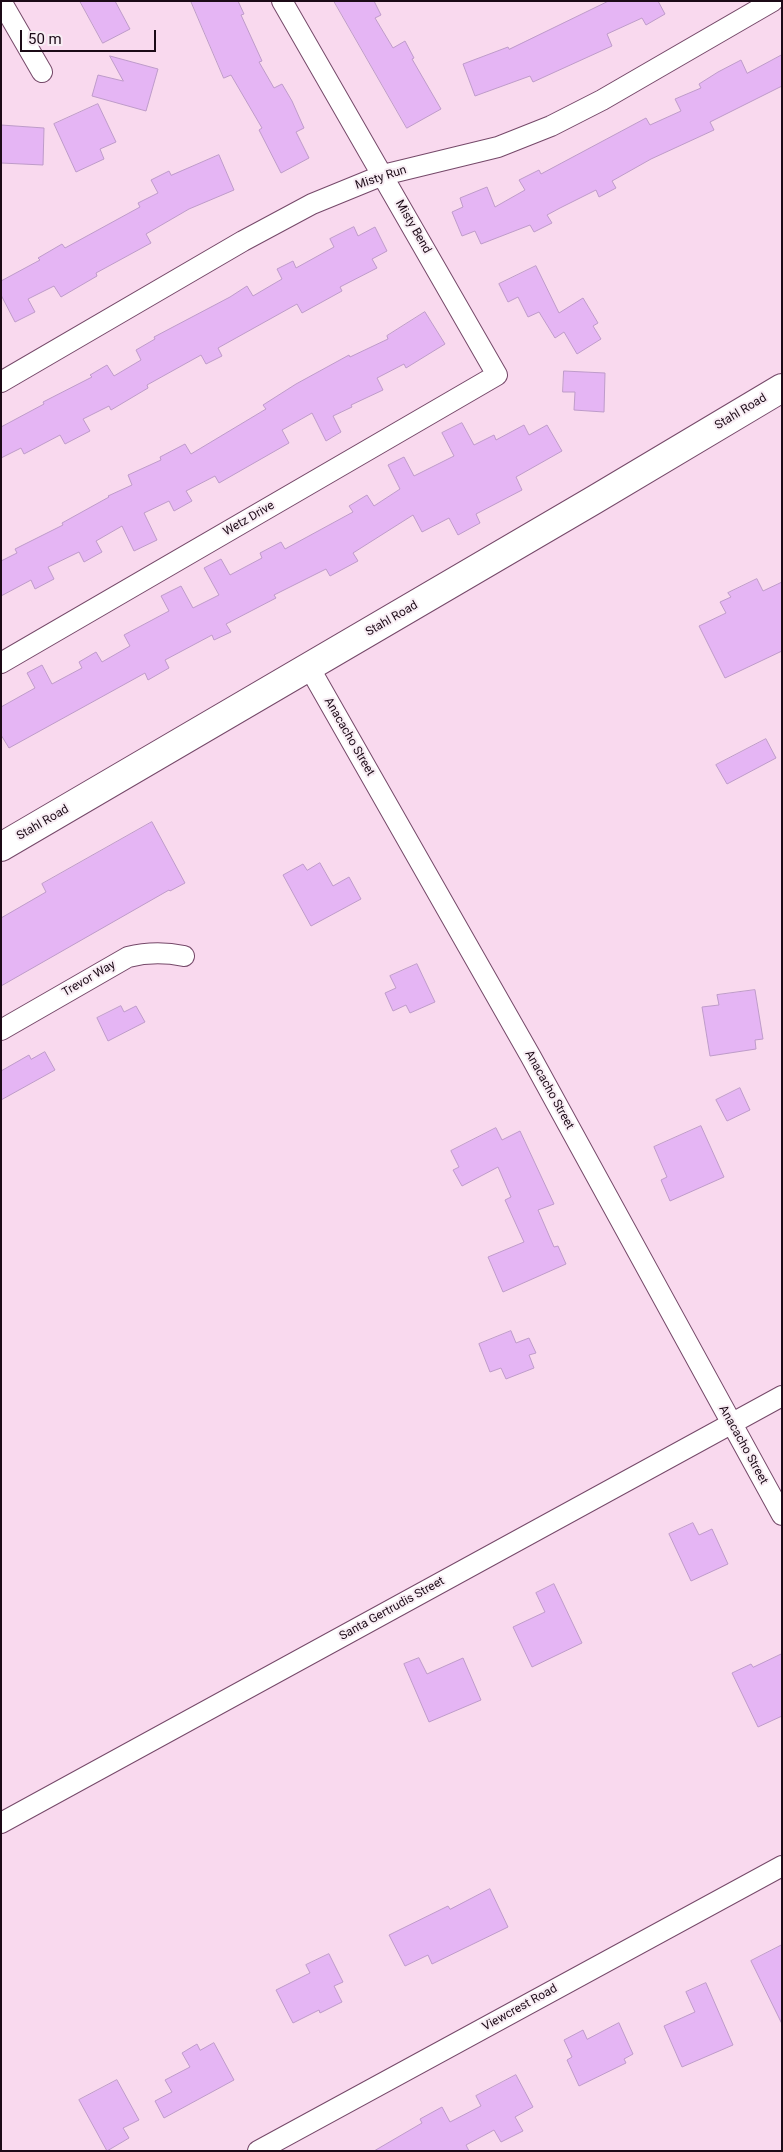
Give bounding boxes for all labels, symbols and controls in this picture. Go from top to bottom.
scale bar [22,20,159,52]
text: 50 m [28,30,62,48]
street label: Misty Run [354,163,408,193]
street label: Misty Bend [392,198,434,256]
street label: Stahl Road [713,391,769,433]
street label: Wetz Drive [221,499,277,539]
street label: Stahl Road [363,598,421,640]
street label: Anacacho Street [321,695,377,779]
street label: Stahl Road [14,802,72,844]
street label: Trevor Way [60,958,118,1000]
street label: Anacacho Street [521,1048,577,1132]
street label: Anacacho Street [715,1403,771,1487]
street label: Santa Gertrudis Street [337,1574,447,1644]
street label: Viewcrest Road [480,1982,560,2034]

